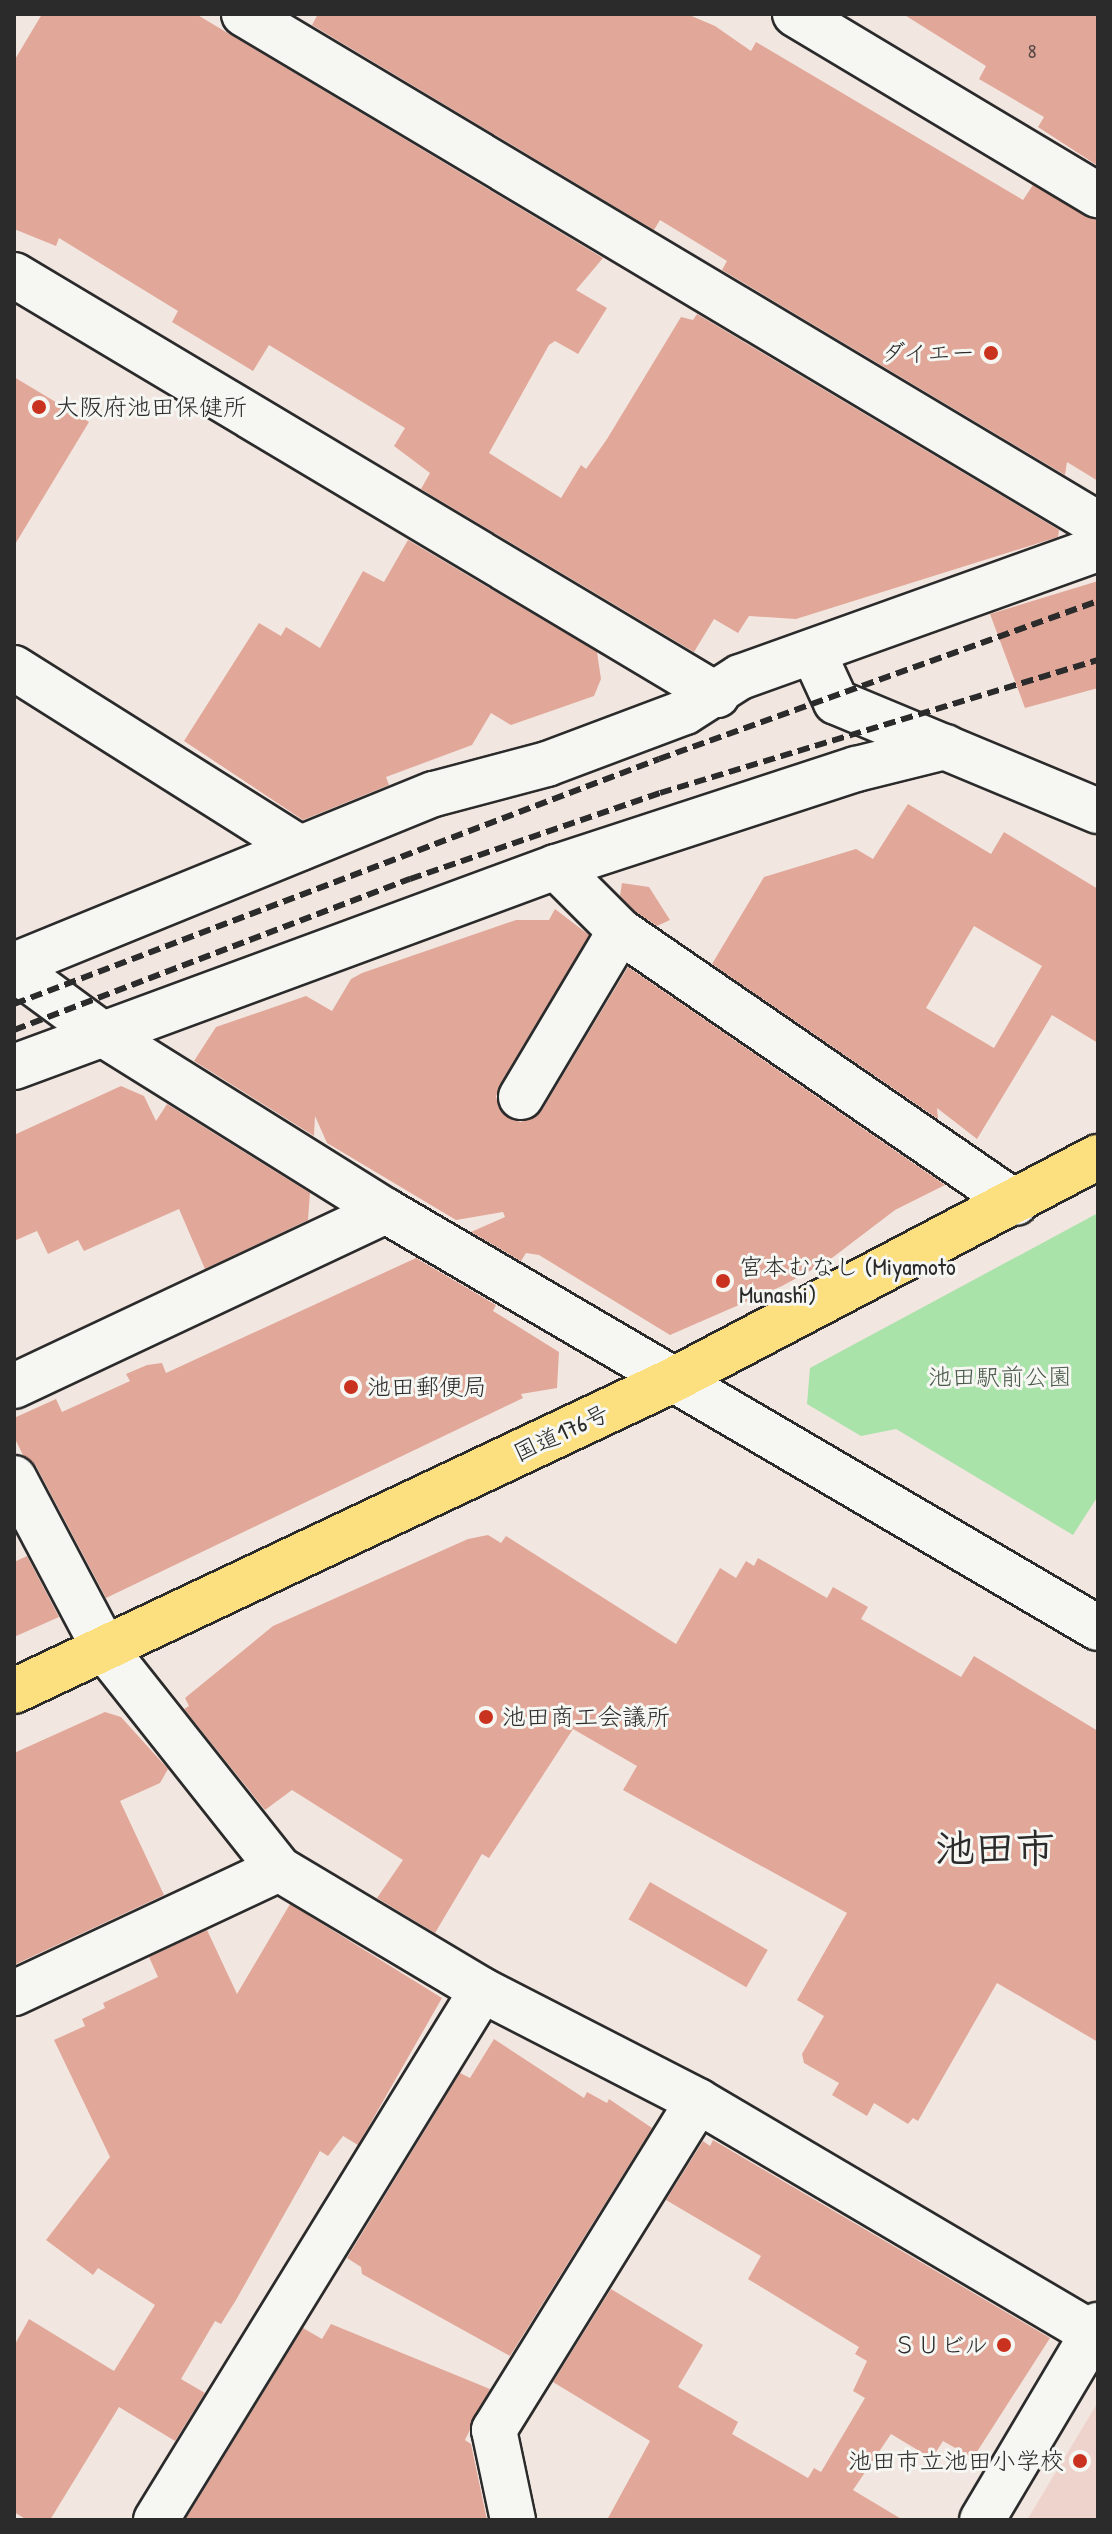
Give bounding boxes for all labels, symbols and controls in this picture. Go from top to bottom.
house number: 8 [1028,38,1036,62]
place label: ダイエー [879,339,975,367]
marker: ダイエー [982,344,1000,362]
place label: 大阪府池田保健所 [55,393,247,421]
marker: 大阪府池田保健所 [30,398,48,416]
place label: 宮本むなし (Miyamoto Munashi) [739,1253,956,1309]
marker: 宮本むなし (Miyamoto Munashi) [714,1272,732,1290]
park label: 池田駅前公園 [928,1363,1072,1391]
place label: 池田郵便局 [367,1373,487,1401]
marker: 池田郵便局 [342,1378,360,1396]
street label: 国道176号 [509,1398,613,1468]
place label: 池田商工会議所 [502,1703,670,1731]
marker: 池田商工会議所 [477,1708,495,1726]
district label: 池田市 [935,1823,1055,1871]
place label: ＳＵビル [892,2331,988,2359]
marker: ＳＵビル [995,2336,1013,2354]
place label: 池田市立池田小学校 [848,2447,1064,2475]
marker: 池田市立池田小学校 [1071,2452,1089,2470]

